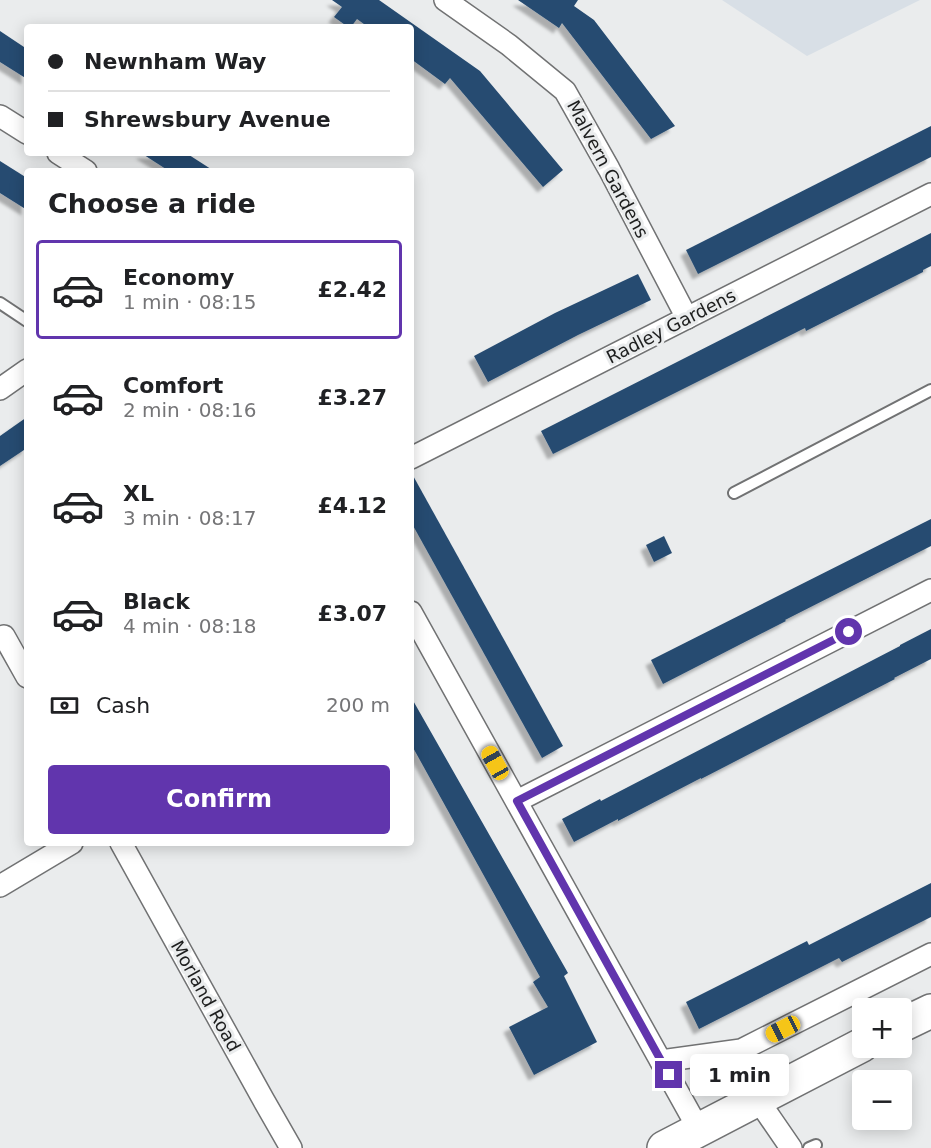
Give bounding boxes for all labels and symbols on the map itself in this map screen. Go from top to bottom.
street label: Malvern Gardens [563,97,653,241]
street label: Radley Gardens [603,284,739,368]
route start [835,618,862,645]
car [478,743,512,783]
street label: Morland Road [167,937,245,1055]
car [763,1013,803,1045]
callout: 1 min [690,1054,789,1096]
route end [655,1061,682,1088]

